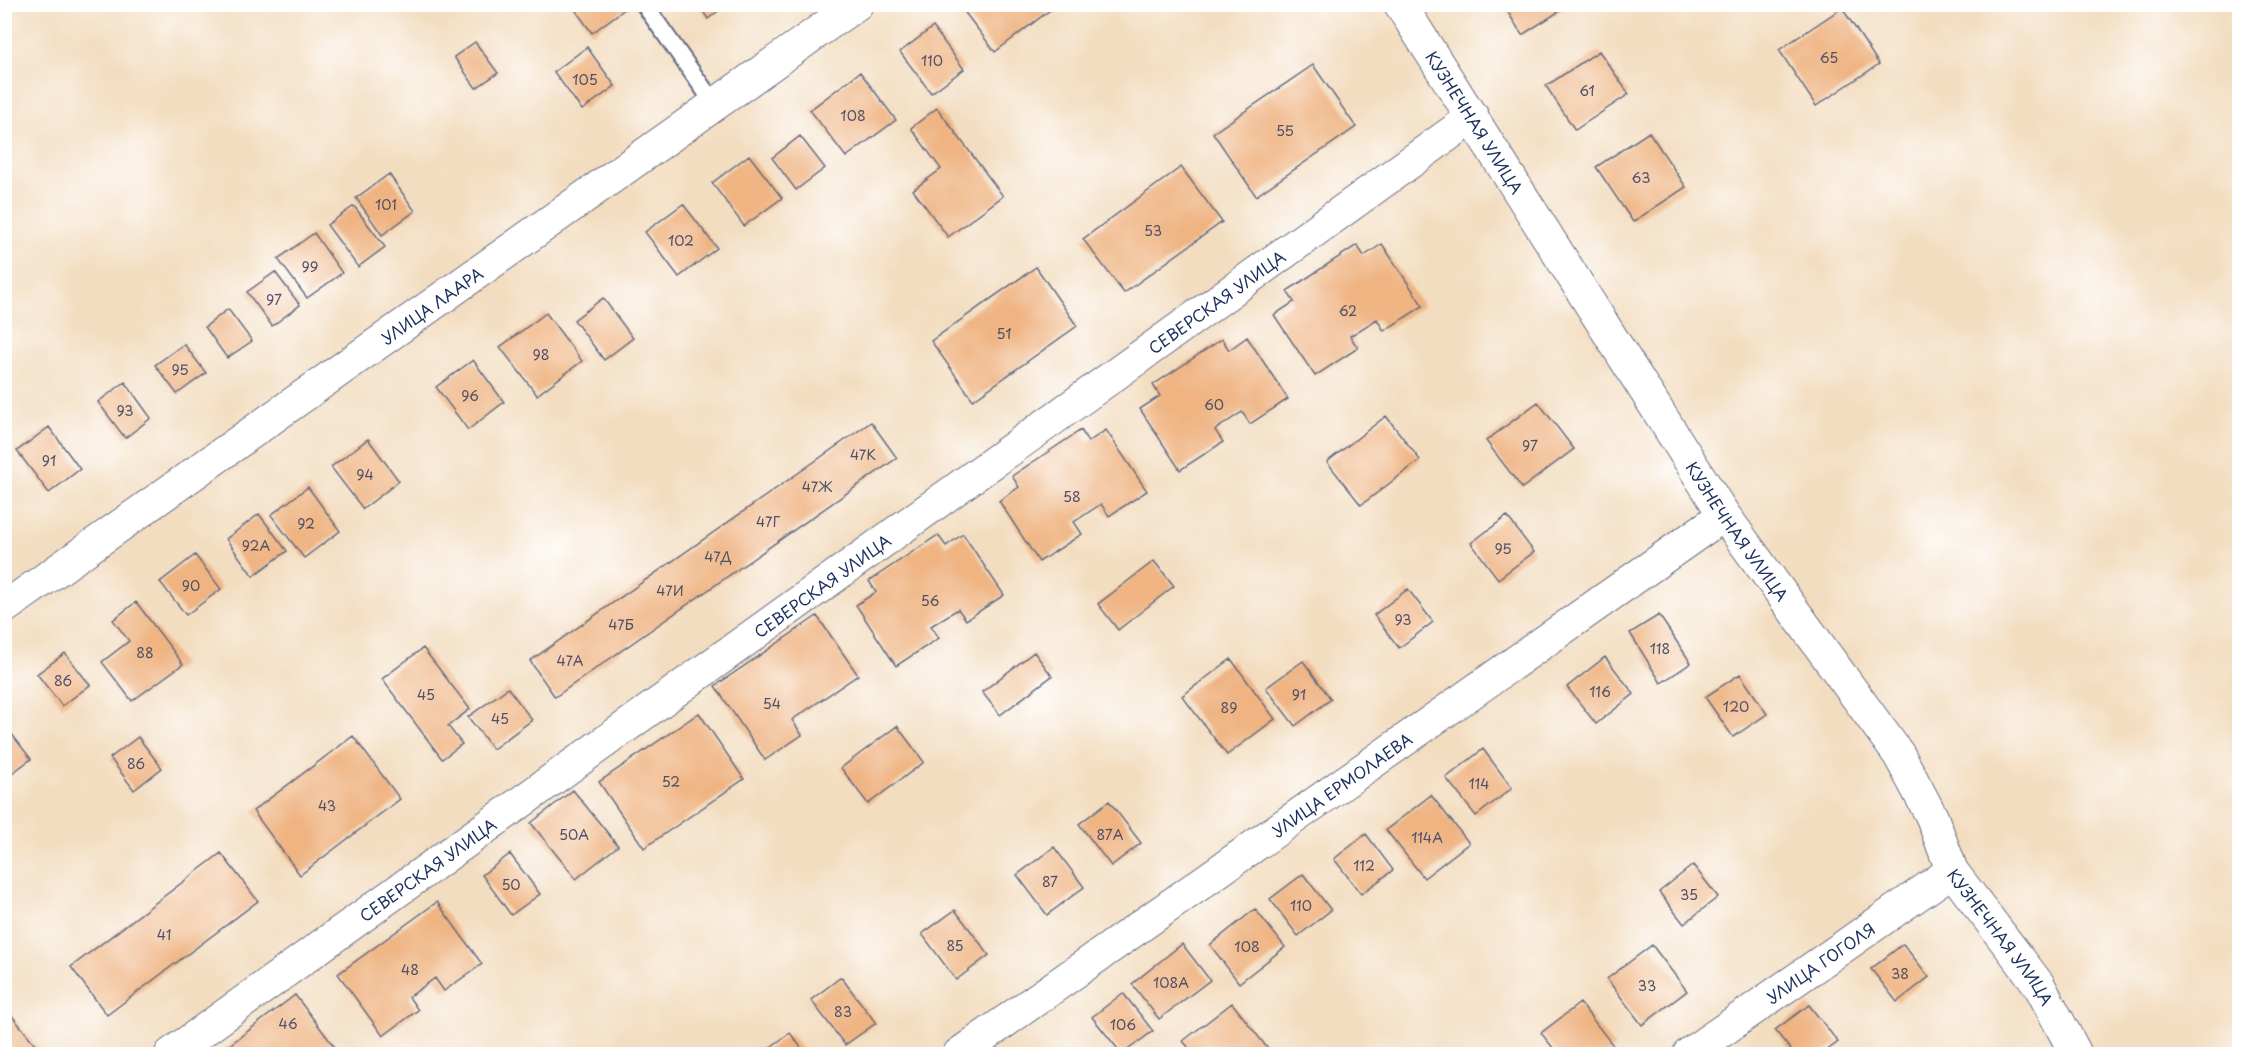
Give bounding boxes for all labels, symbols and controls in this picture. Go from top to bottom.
street label: КУЗНЕЧНАЯ УЛИЦА [1421,46,1529,198]
house number: 65 [1820,47,1838,68]
house number: 110 [921,50,943,71]
house number: 105 [572,69,598,90]
house number: 61 [1579,80,1595,101]
house number: 108 [840,105,866,126]
house number: 55 [1276,120,1294,141]
house number: 63 [1632,167,1650,188]
house number: 101 [375,194,397,215]
house number: 53 [1144,220,1162,241]
house number: 102 [668,230,694,251]
street label: СЕВЕРСКАЯ УЛИЦА [1143,244,1290,359]
house number: 99 [301,256,319,277]
street label: УЛИЦА ЛААРА [376,261,488,350]
house number: 97 [266,289,282,310]
house number: 62 [1339,300,1357,321]
house number: 51 [997,323,1011,344]
house number: 98 [533,344,549,365]
house number: 95 [171,359,189,380]
house number: 96 [461,385,479,406]
house number: 60 [1204,394,1224,415]
house number: 93 [116,400,134,421]
house number: 97 [1522,435,1538,456]
house number: 47К [850,444,876,465]
house number: 91 [42,450,56,471]
street label: КУЗНЕЧНАЯ УЛИЦА [1681,457,1795,606]
house number: 94 [356,464,374,485]
house number: 47Ж [802,476,832,497]
house number: 58 [1063,486,1081,507]
house number: 47Г [756,511,780,532]
house number: 92 [297,513,315,534]
street label: СЕВЕРСКАЯ УЛИЦА [748,528,895,643]
house number: 92А [242,535,270,556]
house number: 95 [1494,538,1512,559]
house number: 47Д [704,546,732,567]
house number: 90 [182,575,200,596]
house number: 47И [656,580,684,601]
house number: 56 [921,590,940,611]
house number: 93 [1394,609,1412,630]
house number: 47Б [608,614,634,635]
house number: 118 [1650,638,1670,659]
house number: 88 [136,642,154,663]
house number: 47А [556,650,584,671]
house number: 86 [54,670,72,691]
house number: 116 [1589,681,1611,702]
house number: 45 [417,684,435,705]
house number: 91 [1292,684,1306,705]
house number: 54 [763,693,781,714]
house number: 120 [1723,696,1749,717]
house number: 89 [1221,697,1237,718]
house number: 45 [491,708,509,729]
street label: УЛИЦА ЕРМОЛАЕВА [1267,726,1417,842]
house number: 86 [127,753,145,774]
house number: 52 [662,771,680,792]
house number: 114 [1469,773,1490,794]
house number: 43 [318,795,336,816]
street label: СЕВЕРСКАЯ УЛИЦА [354,812,501,927]
house number: 50А [559,824,589,845]
house number: 87А [1097,824,1124,845]
house number: 114А [1411,827,1443,848]
house number: 112 [1353,855,1375,876]
street label: КУЗНЕЧНАЯ УЛИЦА [1942,863,2060,1009]
house number: 87 [1042,871,1058,892]
house number: 50 [501,874,521,895]
house number: 35 [1680,884,1698,905]
house number: 110 [1290,895,1312,916]
street label: УЛИЦА ГОГОЛЯ [1761,916,1880,1009]
house number: 41 [157,924,171,945]
house number: 85 [946,935,964,956]
house number: 108 [1234,936,1260,957]
house number: 48 [401,959,419,980]
house number: 38 [1891,963,1909,984]
house number: 108А [1153,972,1189,993]
house number: 33 [1638,975,1656,996]
house number: 83 [834,1001,852,1022]
house number: 46 [278,1013,298,1034]
house number: 106 [1110,1014,1136,1035]

